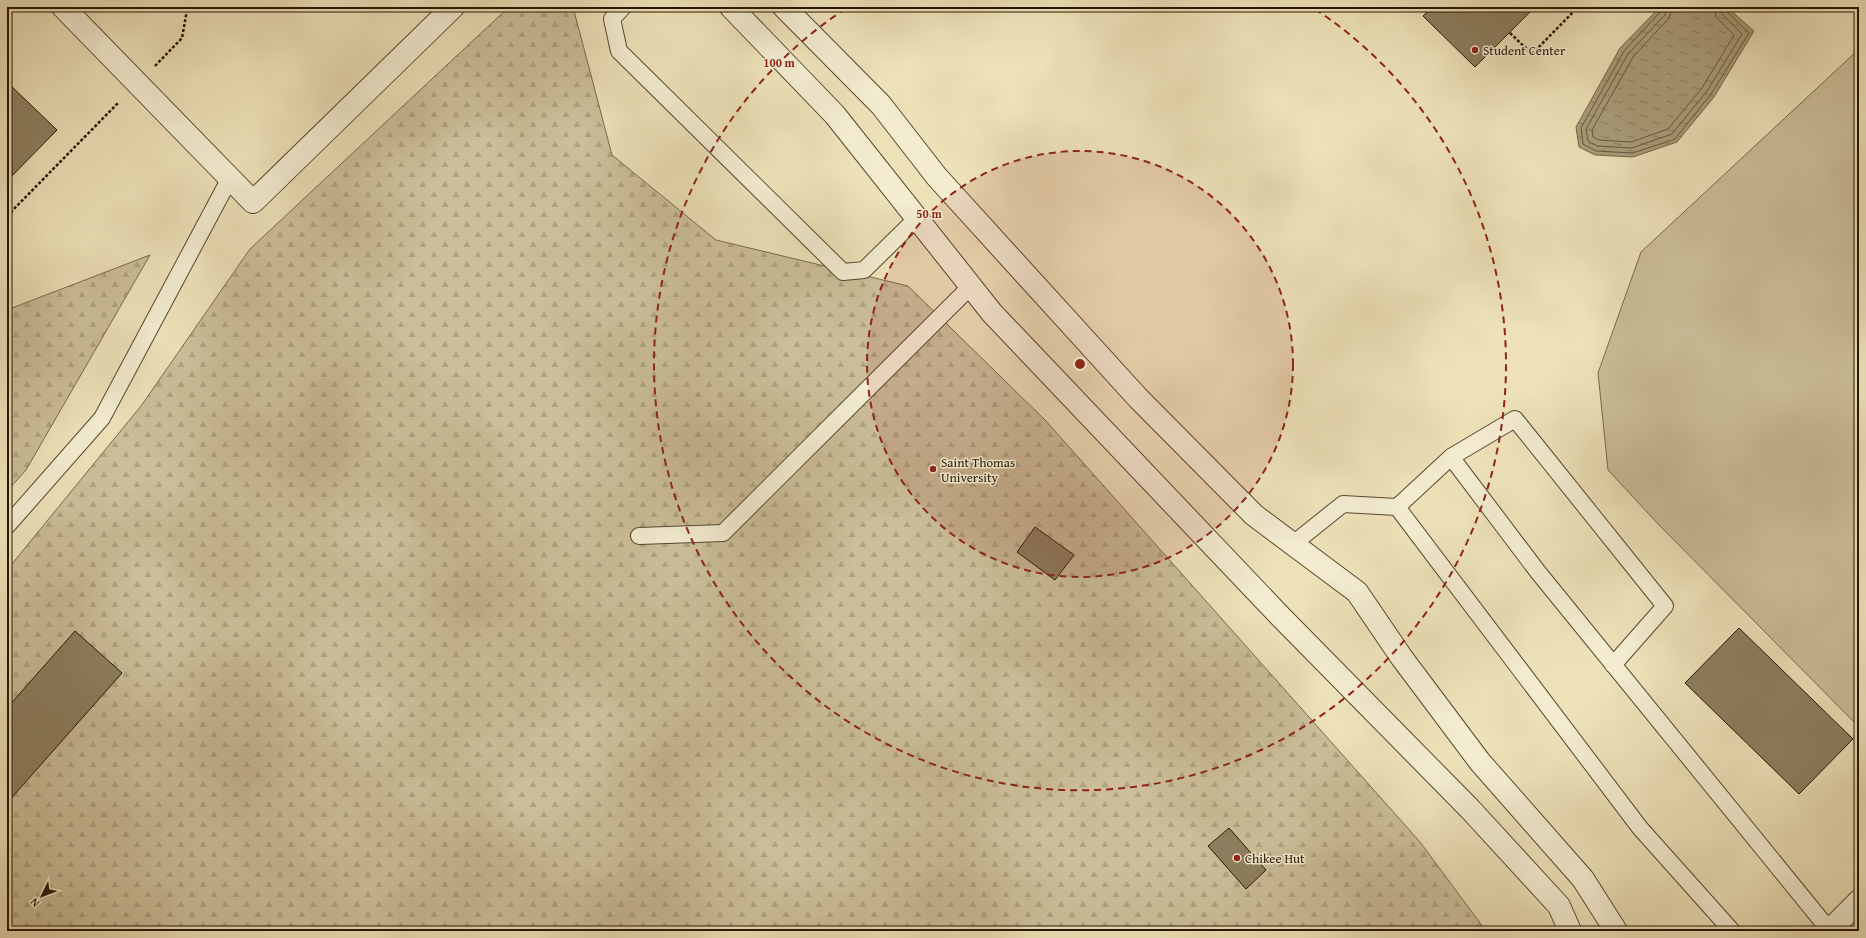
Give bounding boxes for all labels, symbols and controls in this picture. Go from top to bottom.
place label: Student Center [1483,41,1566,60]
marker: Student Center [1470,45,1480,55]
text: 100 m [763,54,796,71]
text: 50 m [916,205,942,222]
centre of rings [1073,357,1087,371]
place label: Saint Thomas University [941,453,1015,487]
marker: Saint Thomas University [928,464,938,474]
place label: Chikee Hut [1245,849,1305,868]
marker: Chikee Hut [1232,853,1242,863]
north arrow [22,876,62,916]
text: N [26,894,43,911]

